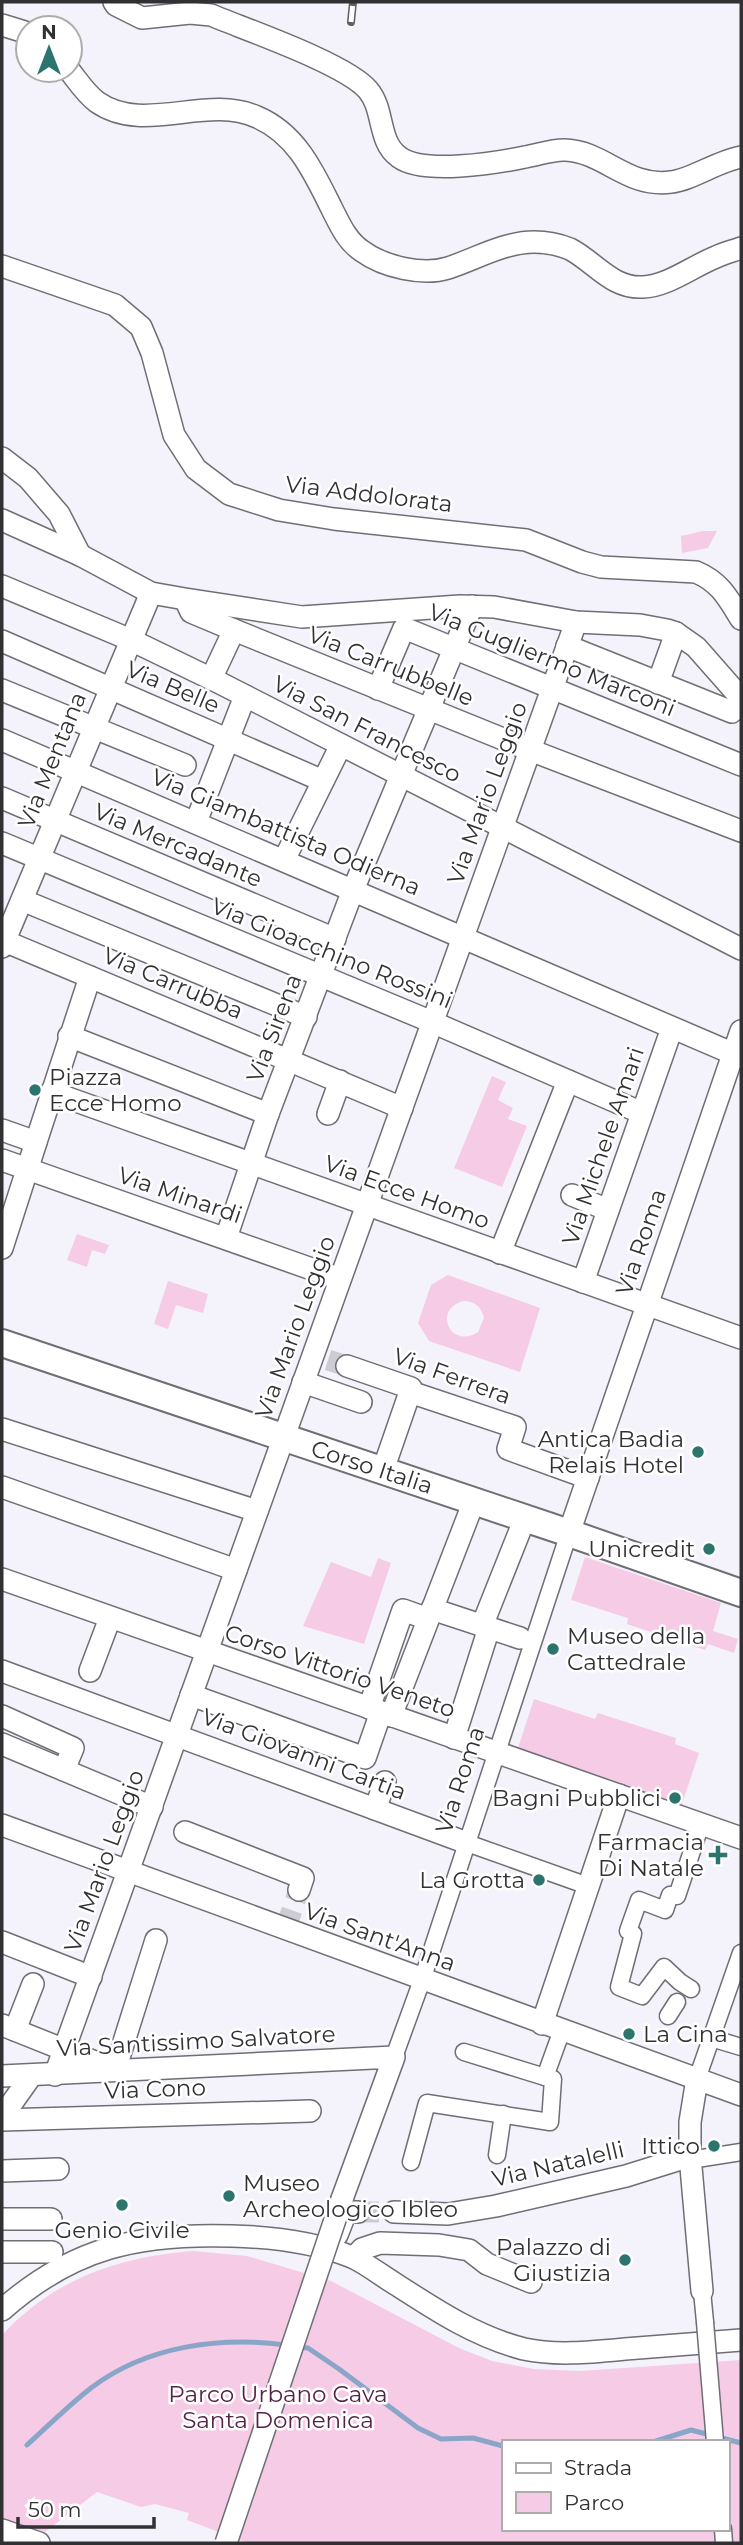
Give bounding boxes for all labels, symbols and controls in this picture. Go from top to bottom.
north arrow [14,14,84,84]
text: N [41,21,57,44]
street label: Via Addolorata [284,470,454,518]
street label: Via Gugliermo Marconi [424,598,680,722]
street label: Via Carrubbelle [304,620,478,712]
street label: Via Belle [122,655,224,719]
street label: Via San Francesco [268,669,466,789]
street label: Via Mentana [12,688,92,832]
street label: Via Mario Leggio [441,698,533,888]
street label: Via Giambattista Odierna [147,762,425,902]
street label: Via Mercadante [90,797,266,893]
street label: Via Gioacchino Rossini [207,892,457,1014]
street label: Via Carrubba [99,941,247,1025]
street label: Via Sirena [241,970,307,1086]
street label: Via Michele Amari [556,1043,650,1249]
place label: Piazza Ecce Homo [49,1063,182,1117]
marker: Piazza Ecce Homo [27,1082,43,1098]
street label: Via Ecce Homo [320,1149,494,1235]
street label: Via Minardi [114,1161,246,1229]
street label: Via Roma [610,1185,672,1299]
street label: Via Mario Leggio [249,1232,341,1422]
street label: Via Ferrera [389,1342,515,1410]
place label: Antica Badia Relais Hotel [538,1425,684,1479]
street label: Corso Italia [308,1434,436,1500]
marker: Antica Badia Relais Hotel [690,1444,706,1460]
place label: Unicredit [588,1535,695,1563]
marker: Unicredit [701,1541,717,1557]
street label: Corso Vittorio Veneto [221,1618,459,1724]
place label: Museo della Cattedrale [567,1622,705,1676]
marker: Museo della Cattedrale [545,1641,561,1657]
street label: Via Giovanni Cartia [198,1702,410,1806]
street label: Via Roma [430,1723,490,1837]
street label: Via Mario Leggio [58,1766,150,1956]
place label: Bagni Pubblici [492,1784,661,1812]
marker: Bagni Pubblici [667,1790,683,1806]
place label: Farmacia Di Natale [597,1828,704,1882]
marker: Farmacia Di Natale [710,1847,726,1863]
place label: La Grotta [419,1866,525,1894]
marker: La Grotta [531,1872,547,1888]
street label: Via Sant'Anna [301,1897,459,1977]
street label: Via Santissimo Salvatore [56,2020,336,2062]
place label: La Cina [643,2020,728,2048]
marker: La Cina [621,2026,637,2042]
street label: Via Cono [104,2073,206,2105]
place label: Ittico [641,2132,700,2160]
street label: Via Natalelli [489,2135,627,2193]
marker: Ittico [706,2138,722,2154]
place label: Museo Archeologico Ibleo [243,2169,458,2223]
marker: Museo Archeologico Ibleo [221,2188,237,2204]
marker: Genio Civile [114,2197,130,2213]
place label: Genio Civile [54,2216,190,2244]
place label: Palazzo di Giustizia [496,2233,611,2287]
marker: Palazzo di Giustizia [617,2252,633,2268]
park label: Parco Urbano Cava Santa Domenica [168,2380,388,2434]
legend [502,2440,729,2531]
text: Strada [564,2455,632,2480]
scale bar [18,2486,154,2530]
text: Parco [564,2490,624,2515]
text: 50 m [28,2497,82,2522]

